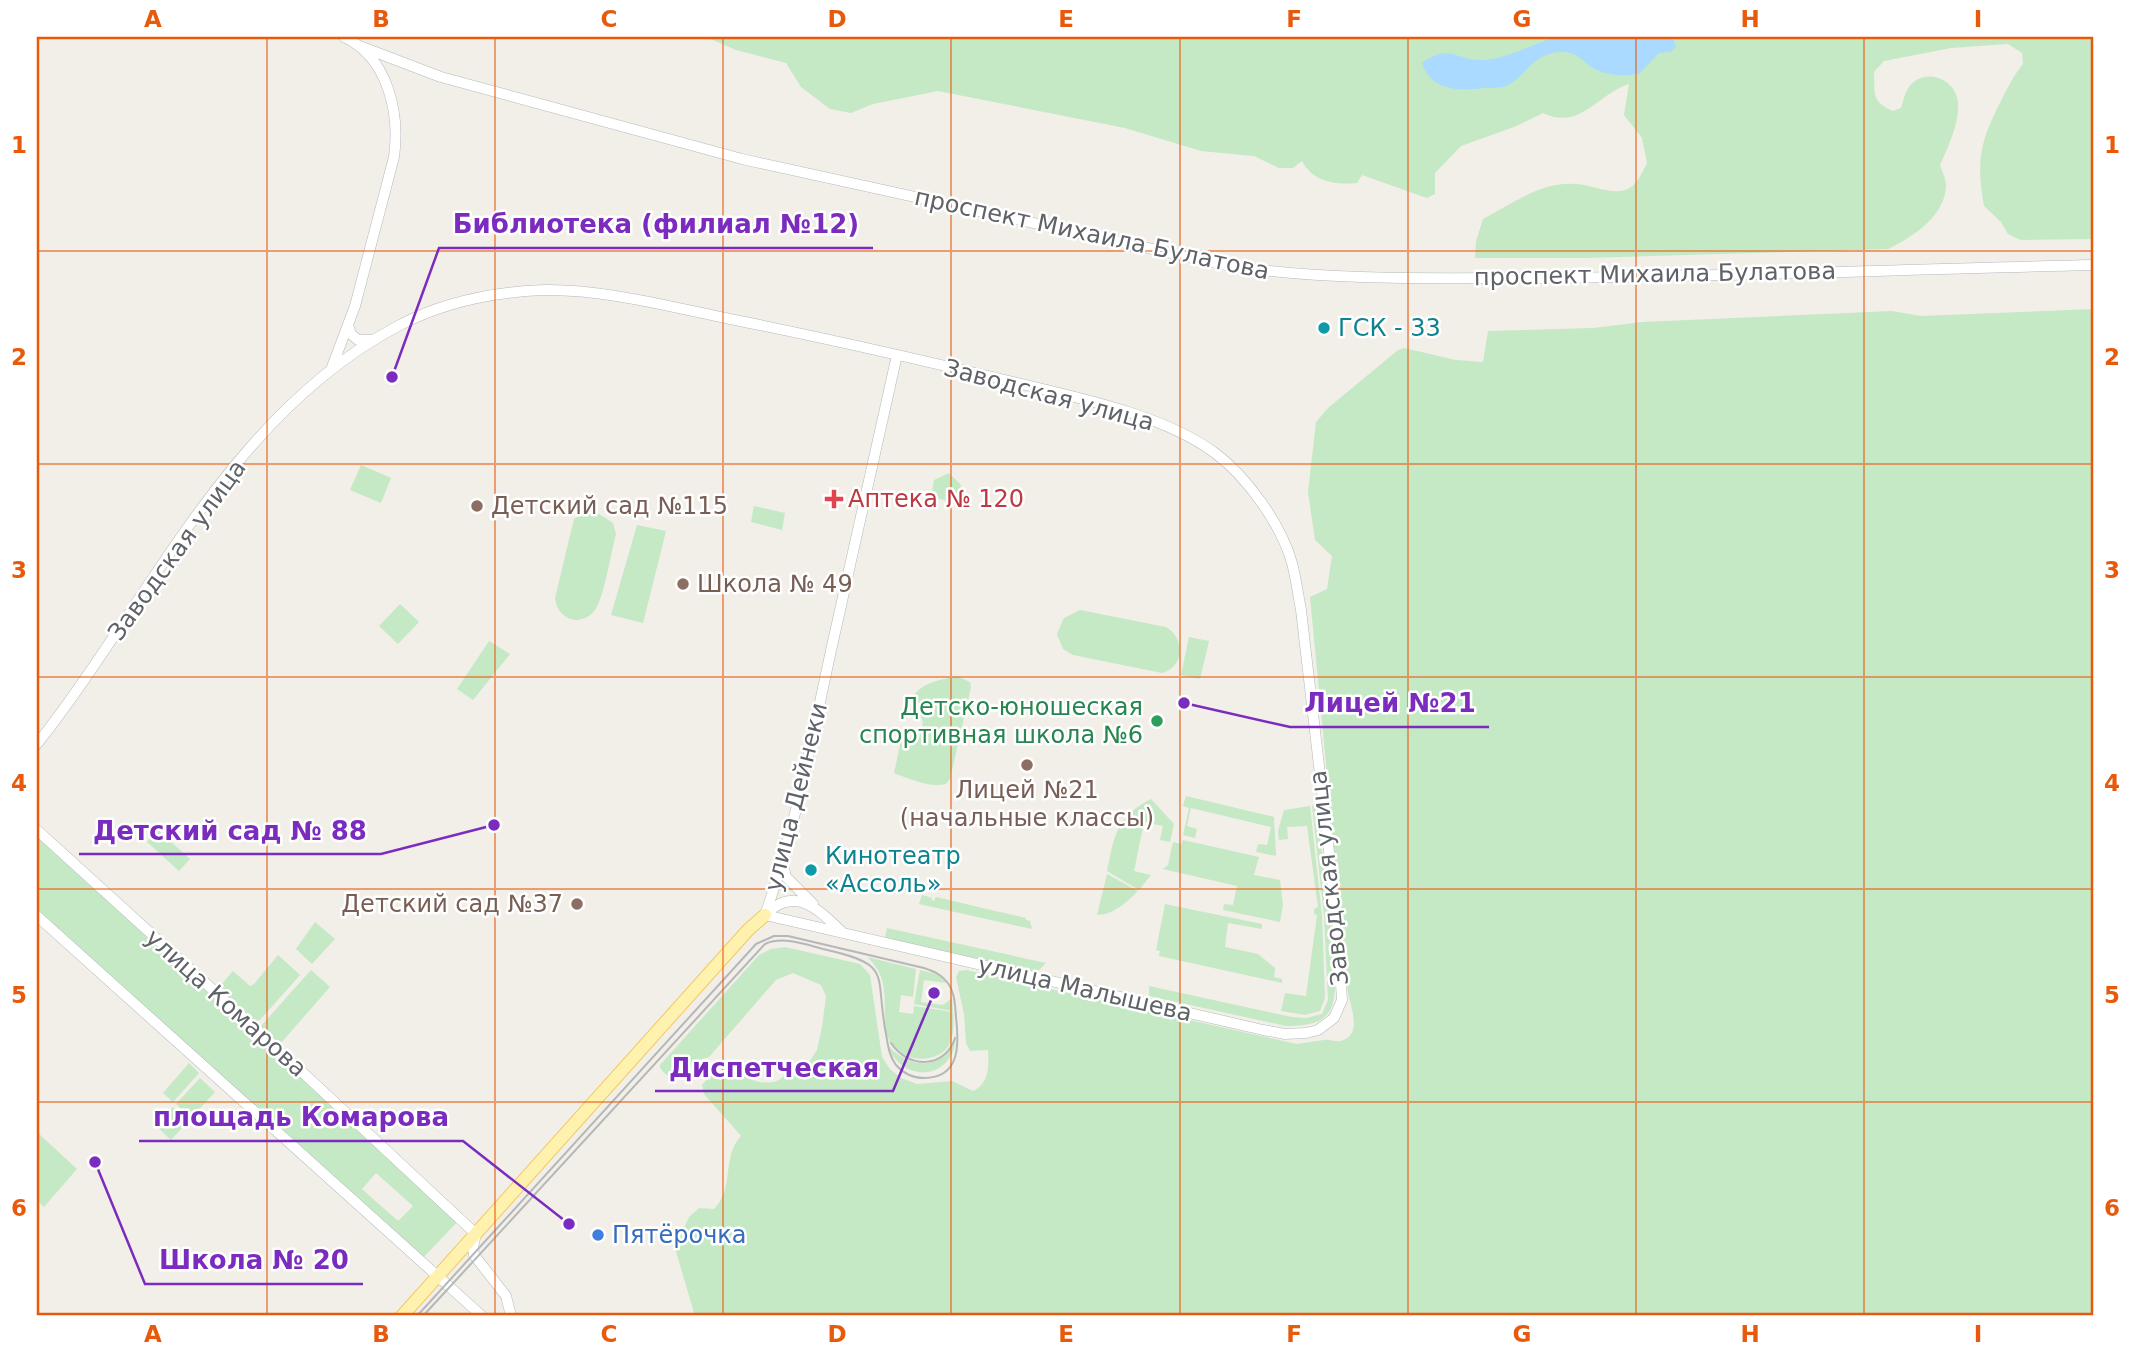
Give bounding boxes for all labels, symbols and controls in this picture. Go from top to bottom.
text: A [144,6,162,32]
text: B [372,6,390,32]
text: C [601,6,617,32]
text: D [827,6,847,32]
text: E [1058,6,1074,32]
text: F [1286,6,1302,32]
text: G [1513,6,1531,32]
text: H [1740,6,1760,32]
text: I [1974,6,1982,32]
text: 1 [11,132,27,158]
text: 1 [2104,132,2120,158]
street label: проспект Михаила Булатова [912,183,1272,285]
callout: Библиотека (филиал №12) [439,201,873,248]
text: Библиотека (филиал №12) [453,209,859,239]
street label: проспект Михаила Булатова [1474,257,1836,291]
place label: ГСК - 33 [1338,314,1441,342]
marker: ГСК - 33 [1316,320,1332,336]
text: 2 [11,344,27,370]
text: 2 [2104,344,2120,370]
street label: Заводская улица [941,354,1157,436]
street label: Заводская улица [102,454,252,646]
place label: Аптека № 120 [848,485,1024,513]
marker: Аптека № 120 [826,491,842,507]
place label: Детский сад №115 [491,492,728,520]
marker: Детский сад №115 [469,498,485,514]
text: 3 [11,557,27,583]
text: 3 [2104,557,2120,583]
place label: Школа № 49 [697,570,853,598]
marker: Школа № 49 [675,576,691,592]
callout: Лицей №21 [1290,680,1489,727]
text: Лицей №21 [1304,688,1476,718]
place label: Детско-юношеская спортивная школа №6 [859,693,1143,749]
street label: улица Дейнеки [759,700,833,894]
marker: Детско-юношеская спортивная школа №6 [1149,713,1165,729]
marker: Лицей №21 (начальные классы) [1019,757,1035,773]
street label: Заводская улица [1304,769,1354,987]
text: 4 [11,770,27,796]
text: 4 [2104,770,2120,796]
place label: Лицей №21 (начальные классы) [900,776,1154,832]
callout: Детский сад № 88 [79,807,381,854]
text: Детский сад № 88 [93,816,367,846]
place label: Кинотеатр «Ассоль» [825,842,961,898]
marker: Кинотеатр «Ассоль» [803,862,819,878]
place label: Детский сад №37 [341,890,563,918]
marker: Детский сад №37 [569,896,585,912]
street label: улица Комарова [140,923,312,1083]
street label: улица Малышева [975,951,1195,1027]
text: 5 [11,982,27,1008]
text: 5 [2104,982,2120,1008]
callout: Диспетческая [655,1044,893,1091]
text: Диспетческая [669,1053,879,1083]
callout: площадь Комарова [139,1094,463,1141]
text: площадь Комарова [153,1102,449,1132]
text: 6 [11,1195,27,1221]
text: 6 [2104,1195,2120,1221]
place label: Пятёрочка [612,1221,747,1249]
marker: Пятёрочка [590,1227,606,1243]
callout: Школа № 20 [145,1237,363,1284]
text: Школа № 20 [159,1245,349,1275]
text: A [144,1321,162,1347]
text: B [372,1321,390,1347]
text: C [601,1321,617,1347]
text: D [827,1321,847,1347]
text: E [1058,1321,1074,1347]
text: F [1286,1321,1302,1347]
text: G [1513,1321,1531,1347]
text: H [1740,1321,1760,1347]
text: I [1974,1321,1982,1347]

